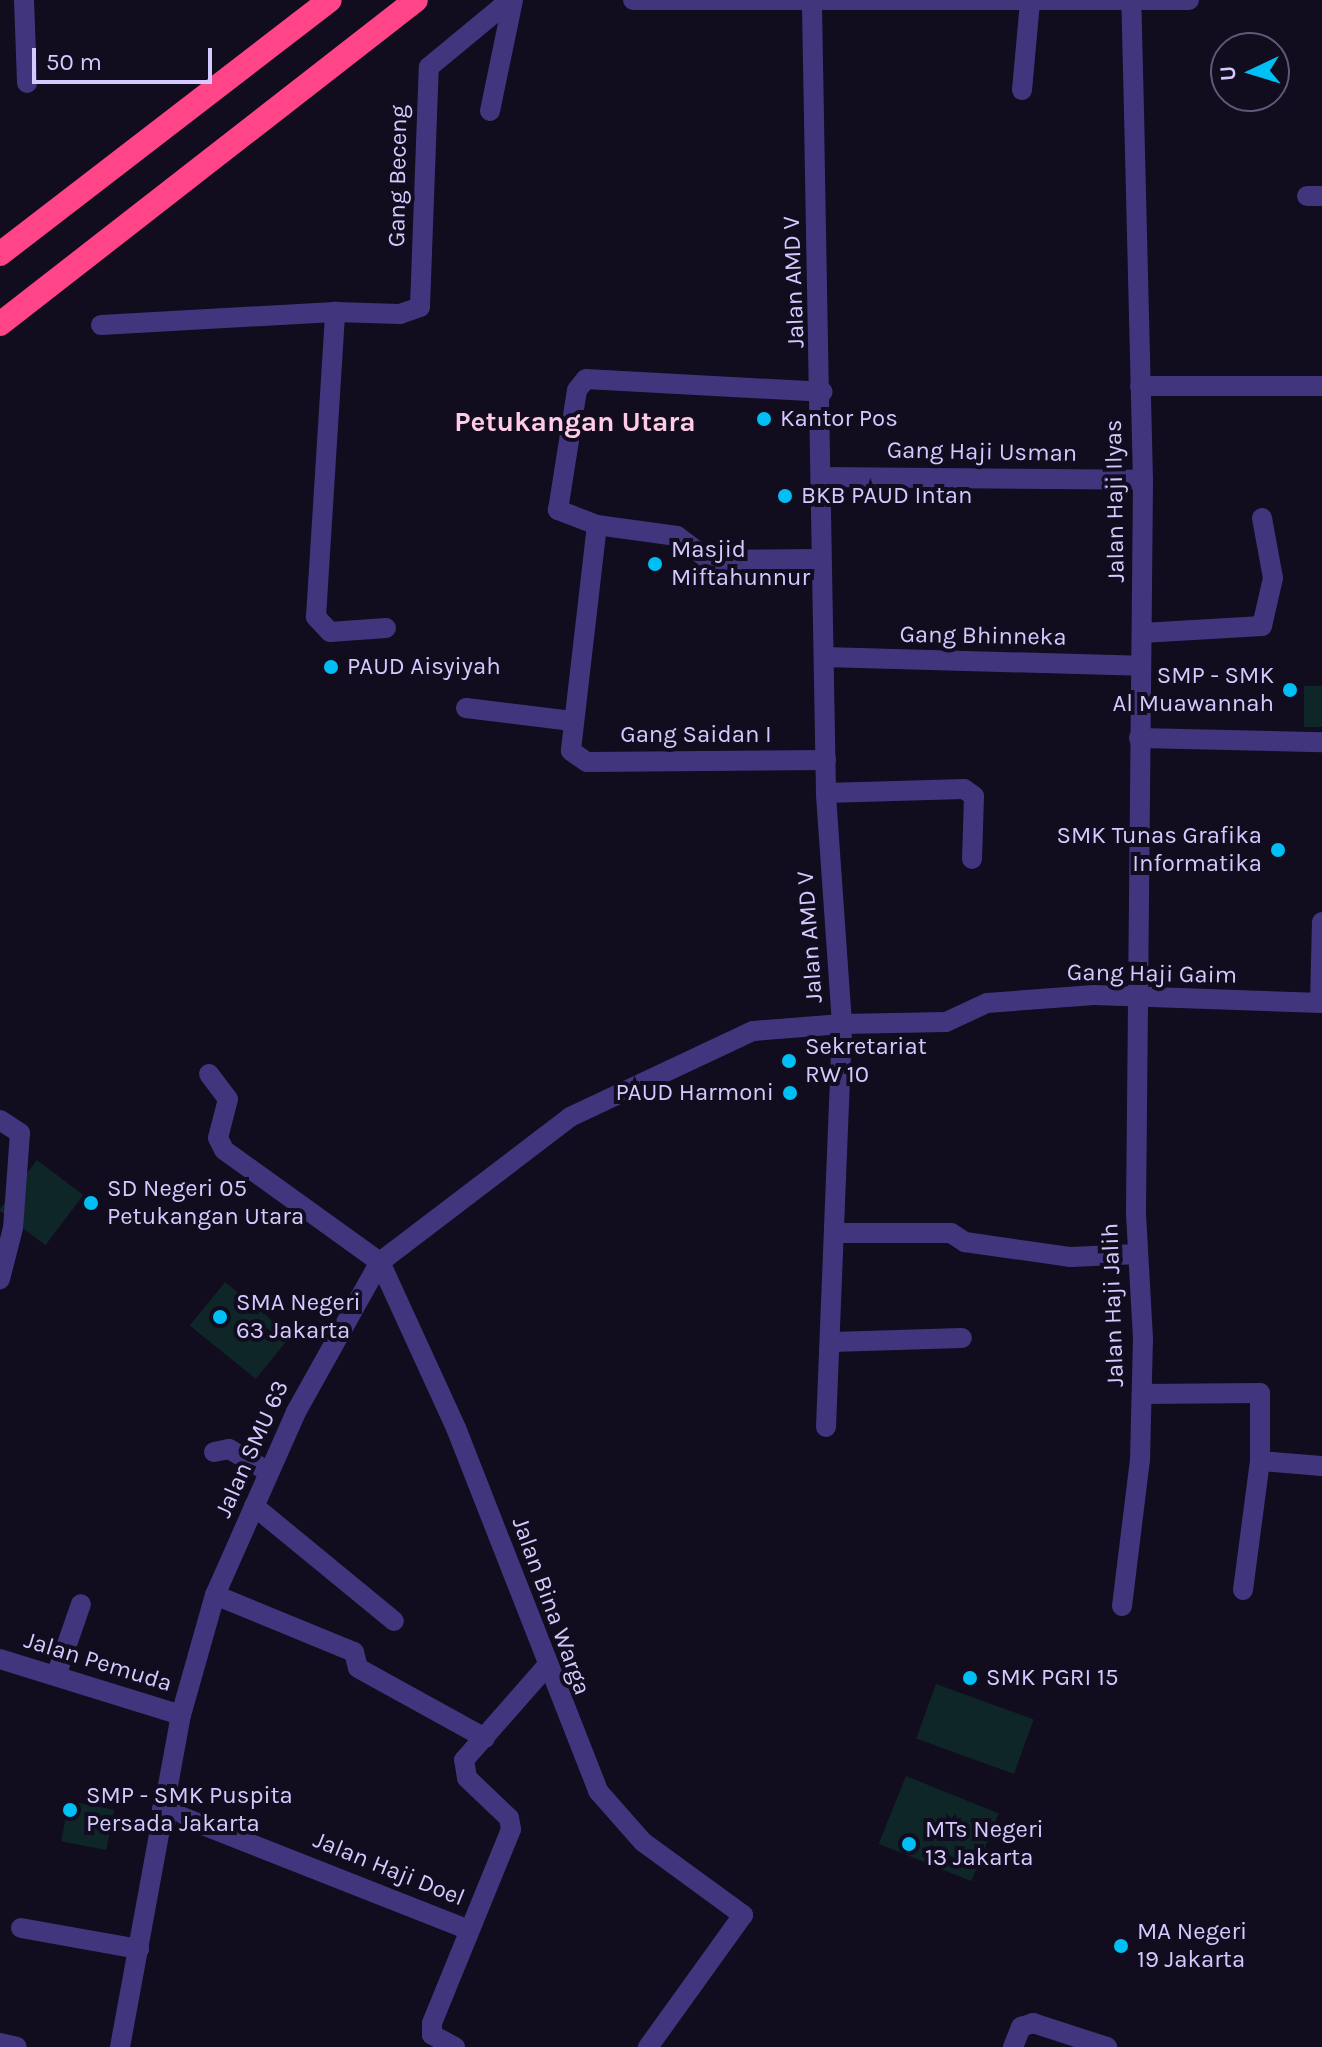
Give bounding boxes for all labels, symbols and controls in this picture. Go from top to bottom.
scale bar [36,32,216,82]
north arrow [1210,32,1290,112]
text: 50 m [46,48,102,76]
text: U [1215,65,1242,82]
street label: Gang Beceng [382,105,414,247]
street label: Jalan AMD V [777,215,811,349]
district label: Petukangan Utara [454,405,696,439]
place label: Kantor Pos [780,405,898,433]
marker: Kantor Pos [755,410,773,428]
street label: Jalan Haji Ilyas [1099,419,1131,583]
street label: Gang Haji Usman [887,436,1077,468]
place label: BKB PAUD Intan [801,482,972,510]
marker: BKB PAUD Intan [776,487,794,505]
place label: Masjid Miftahunnur [671,536,810,592]
marker: Masjid Miftahunnur [646,555,664,573]
street label: Gang Bhinneka [899,620,1067,652]
place label: PAUD Aisyiyah [347,653,501,681]
marker: PAUD Aisyiyah [322,658,340,676]
place label: SMP - SMK Al Muawannah [1112,662,1274,718]
marker: SMP - SMK Al Muawannah [1281,681,1299,699]
street label: Gang Saidan I [620,721,772,749]
place label: SMK Tunas Grafika Informatika [1057,822,1262,878]
marker: SMK Tunas Grafika Informatika [1269,841,1287,859]
street label: Jalan AMD V [791,870,829,1004]
street label: Gang Haji Gaim [1067,958,1237,990]
place label: Sekretariat RW 10 [805,1033,927,1089]
marker: Sekretariat RW 10 [780,1052,798,1070]
place label: PAUD Harmoni [616,1079,774,1107]
marker: PAUD Harmoni [781,1084,799,1102]
place label: SD Negeri 05 Petukangan Utara [107,1175,304,1231]
marker: SD Negeri 05 Petukangan Utara [82,1194,100,1212]
street label: Jalan Haji Jalih [1096,1223,1130,1387]
place label: SMA Negeri 63 Jakarta [236,1289,361,1345]
marker: SMA Negeri 63 Jakarta [211,1308,229,1326]
street label: Jalan SMU 63 [209,1376,295,1522]
street label: Jalan Bina Warga [505,1513,597,1699]
street label: Jalan Pemuda [21,1626,175,1698]
place label: SMK PGRI 15 [986,1664,1118,1692]
marker: SMK PGRI 15 [961,1669,979,1687]
place label: SMP - SMK Puspita Persada Jakarta [86,1782,293,1838]
marker: SMP - SMK Puspita Persada Jakarta [61,1801,79,1819]
place label: MTs Negeri 13 Jakarta [925,1816,1044,1872]
street label: Jalan Haji Doel [309,1826,469,1912]
marker: MTs Negeri 13 Jakarta [900,1835,918,1853]
place label: MA Negeri 19 Jakarta [1137,1918,1247,1974]
marker: MA Negeri 19 Jakarta [1112,1937,1130,1955]

